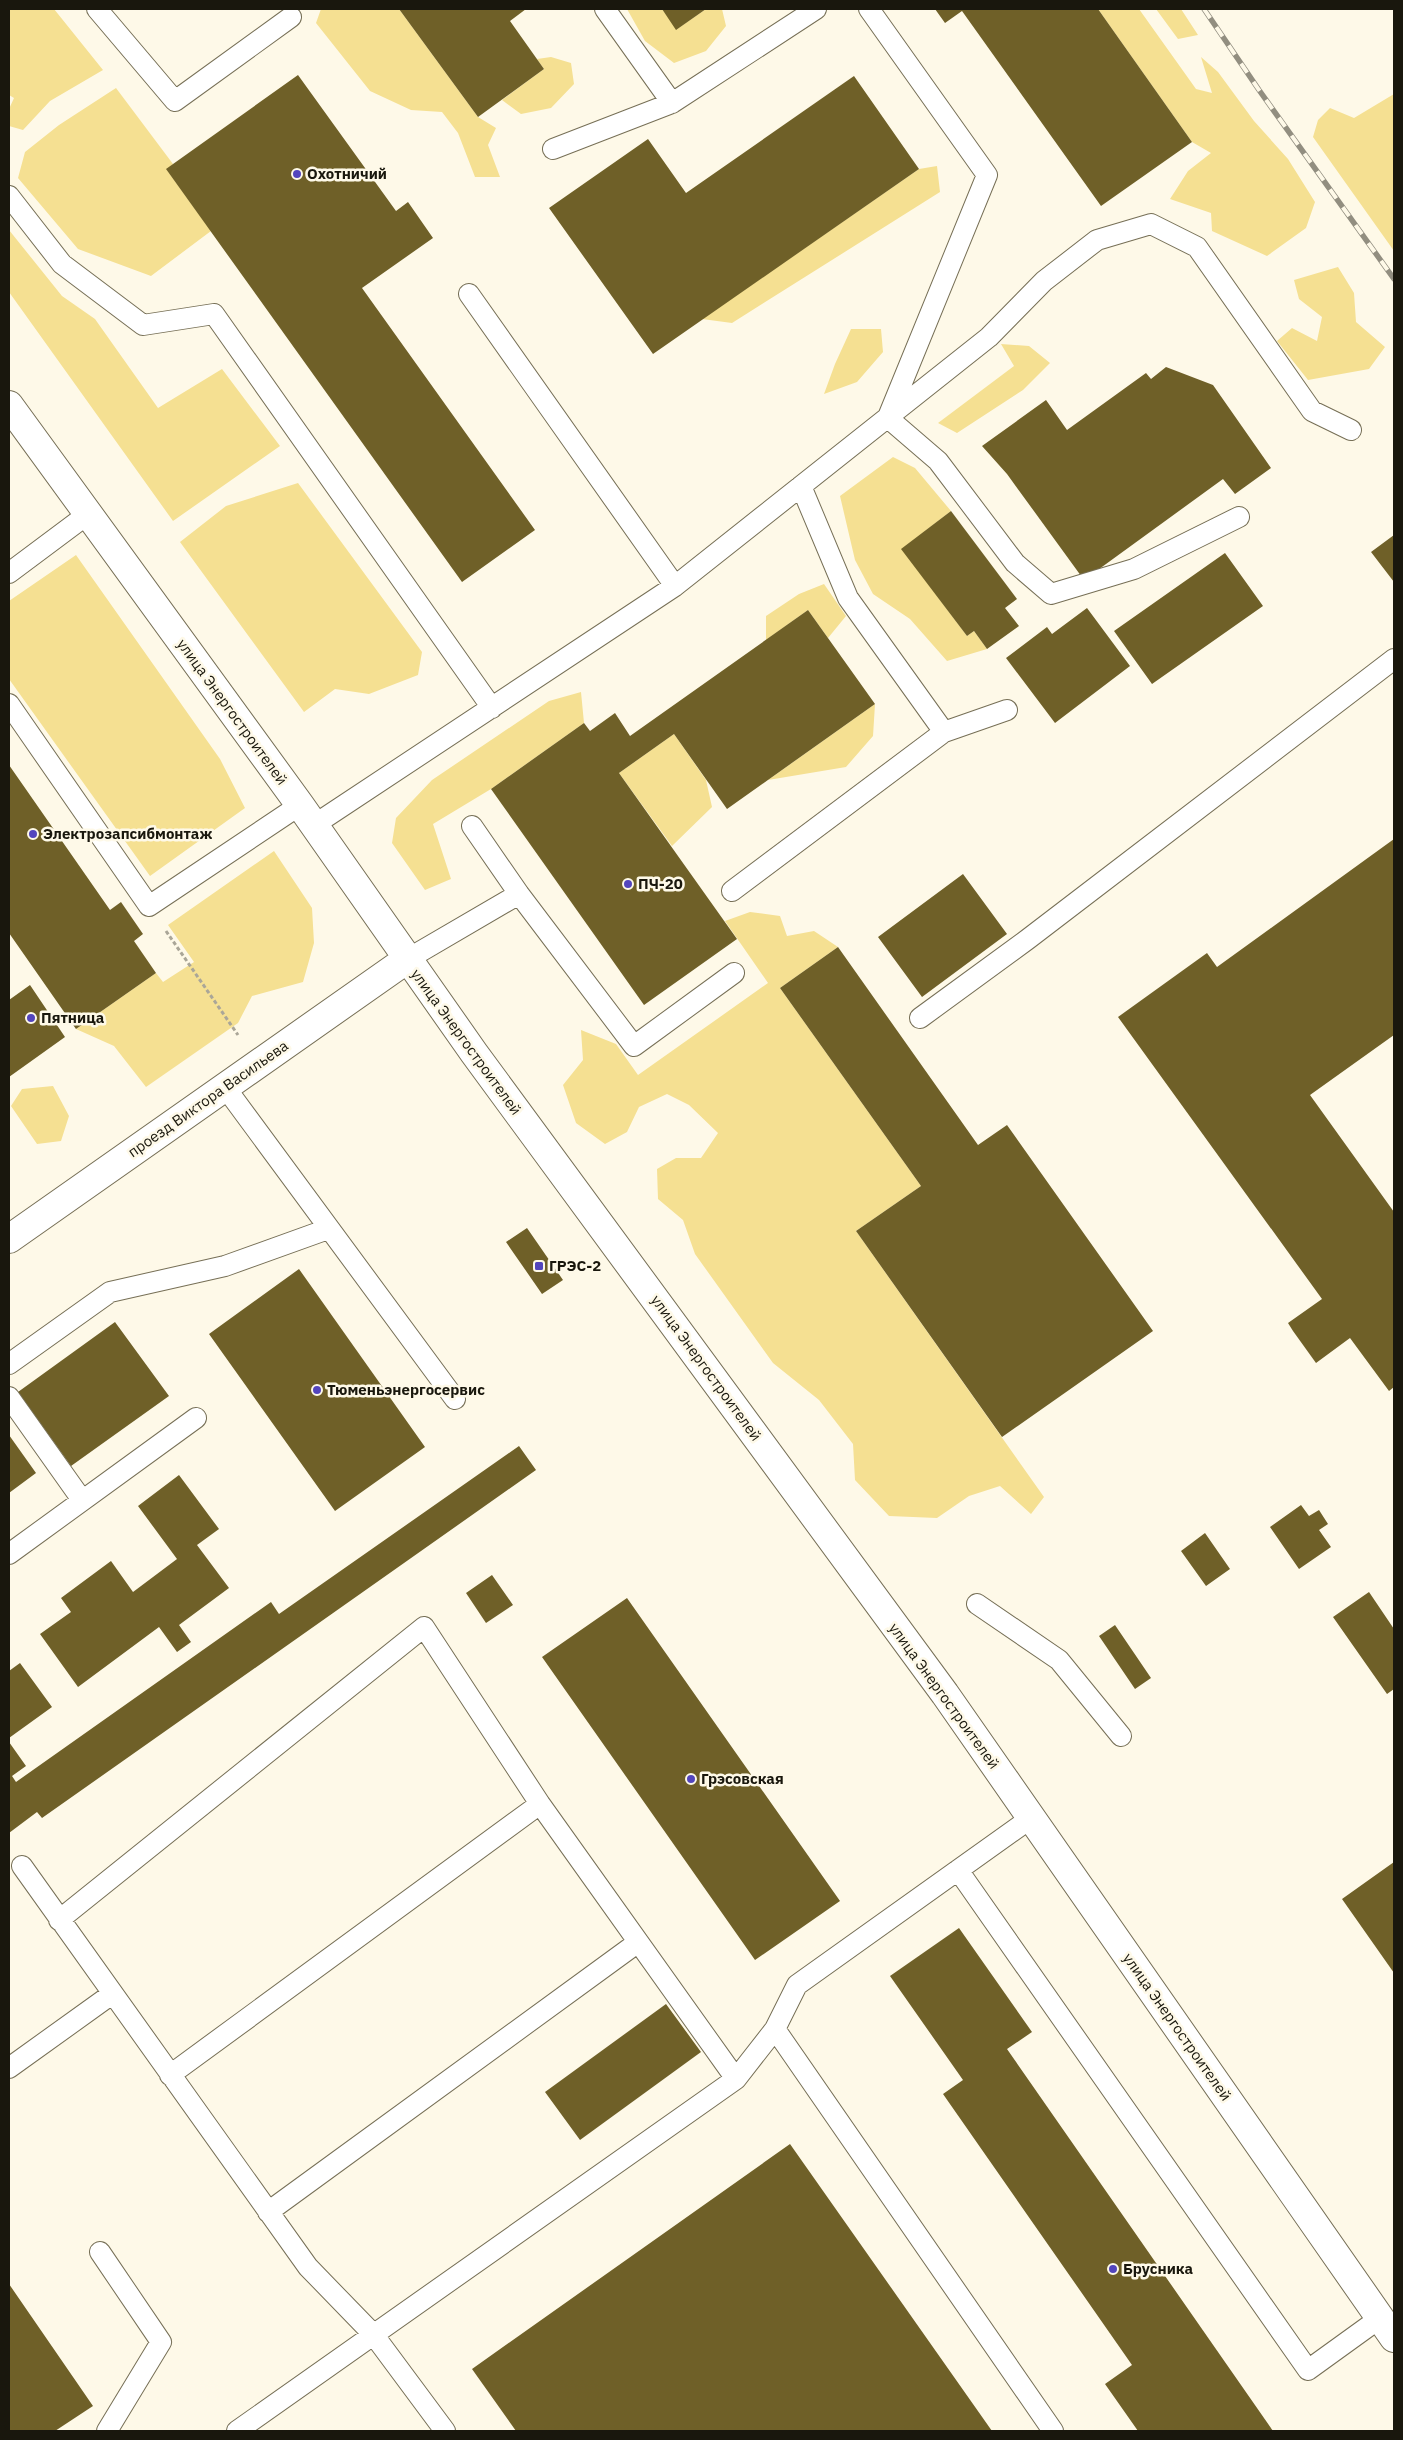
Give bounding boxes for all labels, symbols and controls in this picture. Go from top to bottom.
place label: Охотничий [307,164,387,183]
marker: Охотничий [291,168,303,180]
street label: улица Энергостроителей [173,635,292,789]
place label: Электрозапсибмонтаж [43,824,212,843]
marker: Электрозапсибмонтаж [27,828,39,840]
place label: ПЧ-20 [638,874,683,893]
marker: ПЧ-20 [622,878,634,890]
street label: улица Энергостроителей [407,965,526,1119]
place label: Пятница [41,1008,105,1027]
marker: Пятница [25,1012,37,1024]
street label: проезд Виктора Васильева [124,1036,292,1161]
place label: ГРЭС-2 [549,1256,601,1275]
marker: ГРЭС-2 [533,1260,545,1272]
street label: улица Энергостроителей [647,1291,766,1445]
place label: Тюменьэнергосервис [327,1380,485,1399]
marker: Тюменьэнергосервис [311,1384,323,1396]
street label: улица Энергостроителей [885,1619,1004,1773]
place label: Грэсовская [701,1769,784,1788]
marker: Грэсовская [685,1773,697,1785]
street label: улица Энергостроителей [1119,1949,1236,2104]
place label: Брусника [1123,2259,1194,2278]
marker: Брусника [1107,2263,1119,2275]

